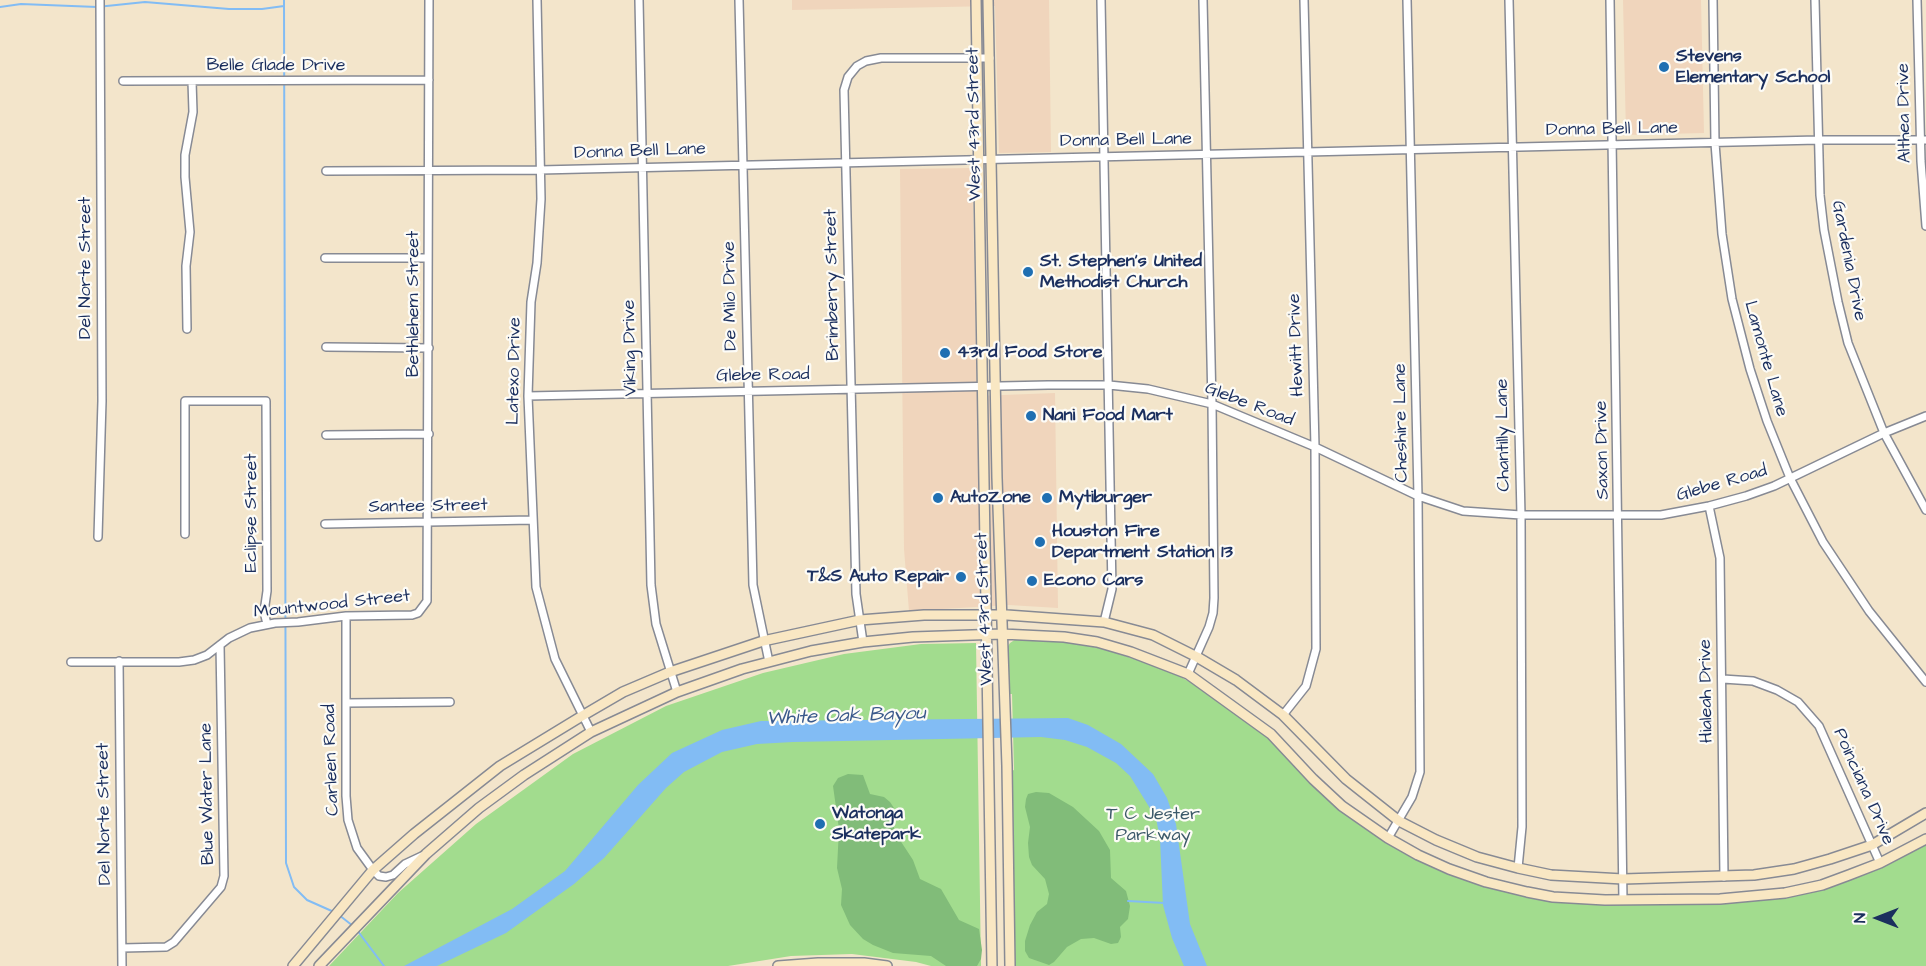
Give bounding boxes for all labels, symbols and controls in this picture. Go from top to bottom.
place label: Stevens Elementary School [1676,46,1830,88]
street label: West 43rd Street [963,47,987,201]
street label: Belle Glade Drive [206,55,346,77]
marker: Stevens Elementary School [1657,60,1671,74]
street label: Althea Drive [1893,63,1917,163]
street label: Donna Bell Lane [1546,118,1678,142]
street label: Donna Bell Lane [1060,129,1192,153]
street label: Donna Bell Lane [574,139,706,165]
street label: Del Norte Street [75,197,97,339]
street label: Gardenia Drive [1826,199,1870,323]
street label: Brimberry Street [821,209,845,361]
street label: Bethlehem Street [403,231,425,377]
street label: De Milo Drive [719,241,743,351]
place label: St. Stephen's United Methodist Church [1040,251,1202,294]
marker: St. Stephen's United Methodist Church [1021,265,1035,279]
street label: Hewitt Drive [1284,293,1310,397]
street label: Viking Drive [619,299,643,397]
street label: Lamonte Lane [1738,299,1792,419]
street label: Latexo Drive [503,317,527,425]
place label: 43rd Food Store [957,342,1103,364]
marker: 43rd Food Store [938,346,952,360]
street label: Cheshire Lane [1390,363,1414,483]
street label: Glebe Road [716,364,810,388]
street label: Glebe Road [1202,378,1296,432]
street label: Chantilly Lane [1492,378,1516,492]
street label: Saxon Drive [1591,400,1615,500]
place label: Nani Food Mart [1043,405,1173,427]
marker: Nani Food Mart [1024,409,1038,423]
street label: Eclipse Street [241,453,263,573]
street label: Glebe Road [1674,461,1770,507]
place label: AutoZone [950,487,1031,509]
place label: Mytiburger [1059,487,1152,509]
marker: AutoZone [931,491,945,505]
marker: Mytiburger [1040,491,1054,505]
street label: Santee Street [368,495,488,519]
place label: Houston Fire Department Station 13 [1052,521,1233,564]
street label: West 43rd Street [972,532,998,686]
marker: Houston Fire Department Station 13 [1033,535,1047,549]
place label: T&S Auto Repair [807,566,949,588]
marker: T&S Auto Repair [954,570,968,584]
place label: Econo Cars [1044,570,1143,592]
marker: Econo Cars [1025,574,1039,588]
street label: Mountwood Street [253,586,411,624]
street label: Hialeah Drive [1695,639,1719,743]
water label: White Oak Bayou [766,702,926,732]
street label: Carleen Road [319,704,345,816]
street label: Blue Water Lane [196,723,220,865]
street label: Poinciana Drive [1828,725,1898,849]
street label: Del Norte Street [93,743,117,885]
place label: Watonga Skatepark [832,803,921,846]
park label: T C Jester Parkway [1106,804,1200,846]
marker: Watonga Skatepark [813,817,827,831]
north arrow [1848,888,1908,948]
text: N [1849,913,1871,923]

